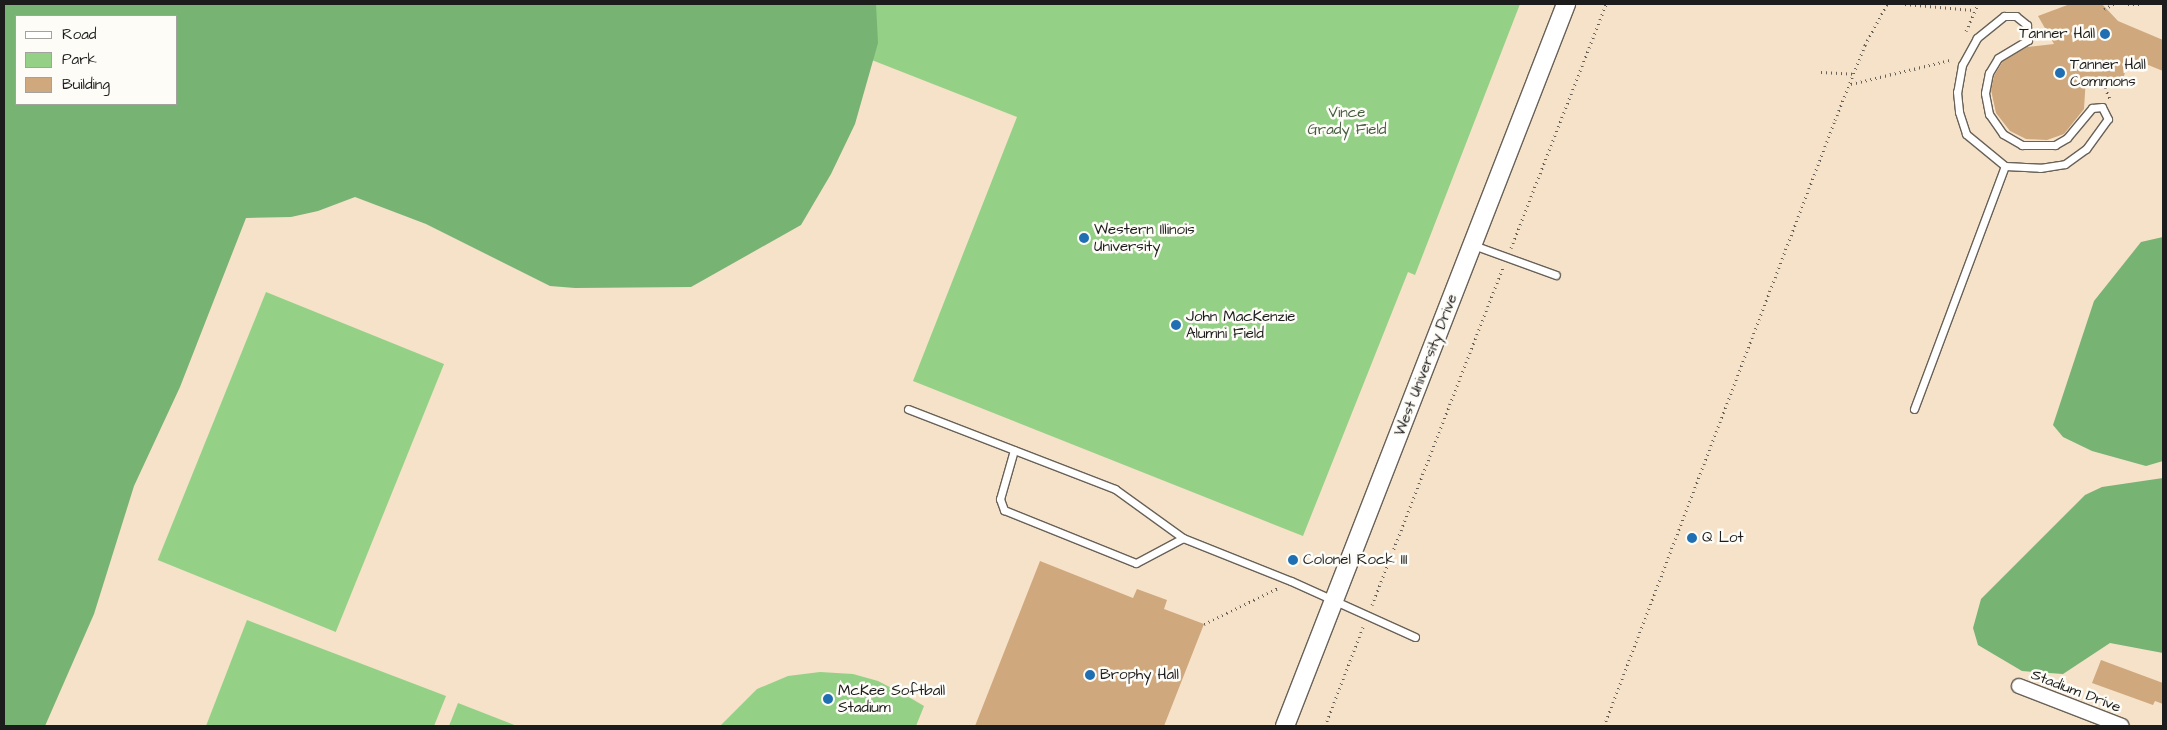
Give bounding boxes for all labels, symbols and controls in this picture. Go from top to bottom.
legend [15,15,178,105]
text: Road [62,24,96,45]
place label: Tanner Hall [2019,25,2095,43]
marker: Tanner Hall [2099,28,2111,40]
text: Park [62,49,97,70]
place label: Tanner Hall Commons [2070,55,2146,90]
marker: Tanner Hall Commons [2054,67,2066,79]
text: Building [62,74,110,95]
park label: Vince Grady Field [1307,103,1387,138]
place label: Western Illinois University [1094,220,1195,255]
marker: Western Illinois University [1078,232,1090,244]
street label: West University Drive [1391,292,1461,438]
place label: John MacKenzie Alumni Field [1186,307,1295,342]
marker: John MacKenzie Alumni Field [1170,319,1182,331]
place label: Q Lot [1702,529,1744,547]
marker: Q Lot [1686,532,1698,544]
place label: Colonel Rock III [1303,551,1407,569]
marker: Colonel Rock III [1287,554,1299,566]
place label: Brophy Hall [1100,666,1179,684]
street label: Stadium Drive [2029,666,2123,716]
marker: Brophy Hall [1084,669,1096,681]
place label: McKee Softball Stadium [838,681,945,716]
marker: McKee Softball Stadium [822,693,834,705]

